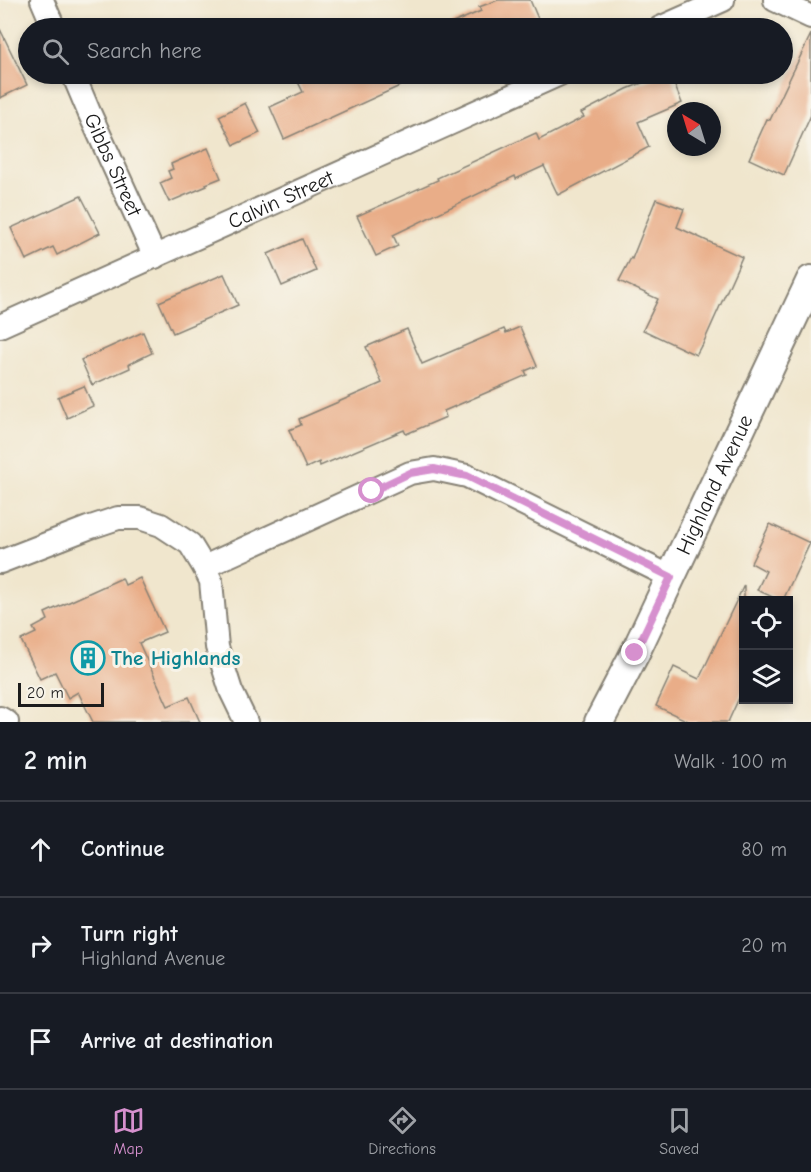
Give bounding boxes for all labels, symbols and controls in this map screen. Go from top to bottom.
search box [18,18,793,84]
icon: search [39,35,72,68]
text: Search here [87,38,202,64]
north arrow [667,102,721,156]
street label: Gibbs Street [79,109,147,221]
street label: Calvin Street [224,165,338,234]
street label: Highland Avenue [671,411,758,558]
route start [358,477,384,503]
map controls [739,596,793,704]
button: locate [739,596,793,650]
route end [621,639,647,665]
building icon: The Highlands [70,640,106,676]
place label: The Highlands [111,646,241,670]
button: layers [739,650,793,704]
scale bar [18,680,104,708]
text: 20 m [27,684,64,702]
text: 2 min [24,746,87,776]
text: Walk · 100 m [674,750,787,773]
icon: ahead [24,833,57,866]
text: Continue [81,836,164,862]
text: 80 m [741,838,787,861]
text: Turn right [81,921,178,947]
icon: right [24,929,57,962]
text: 20 m [741,934,787,957]
text: Highland Avenue [81,947,225,970]
icon: arrive [24,1025,57,1058]
text: Arrive at destination [81,1028,273,1054]
tab: Map [112,1104,145,1158]
tab: Directions [368,1104,436,1158]
tab: Saved [659,1104,699,1158]

